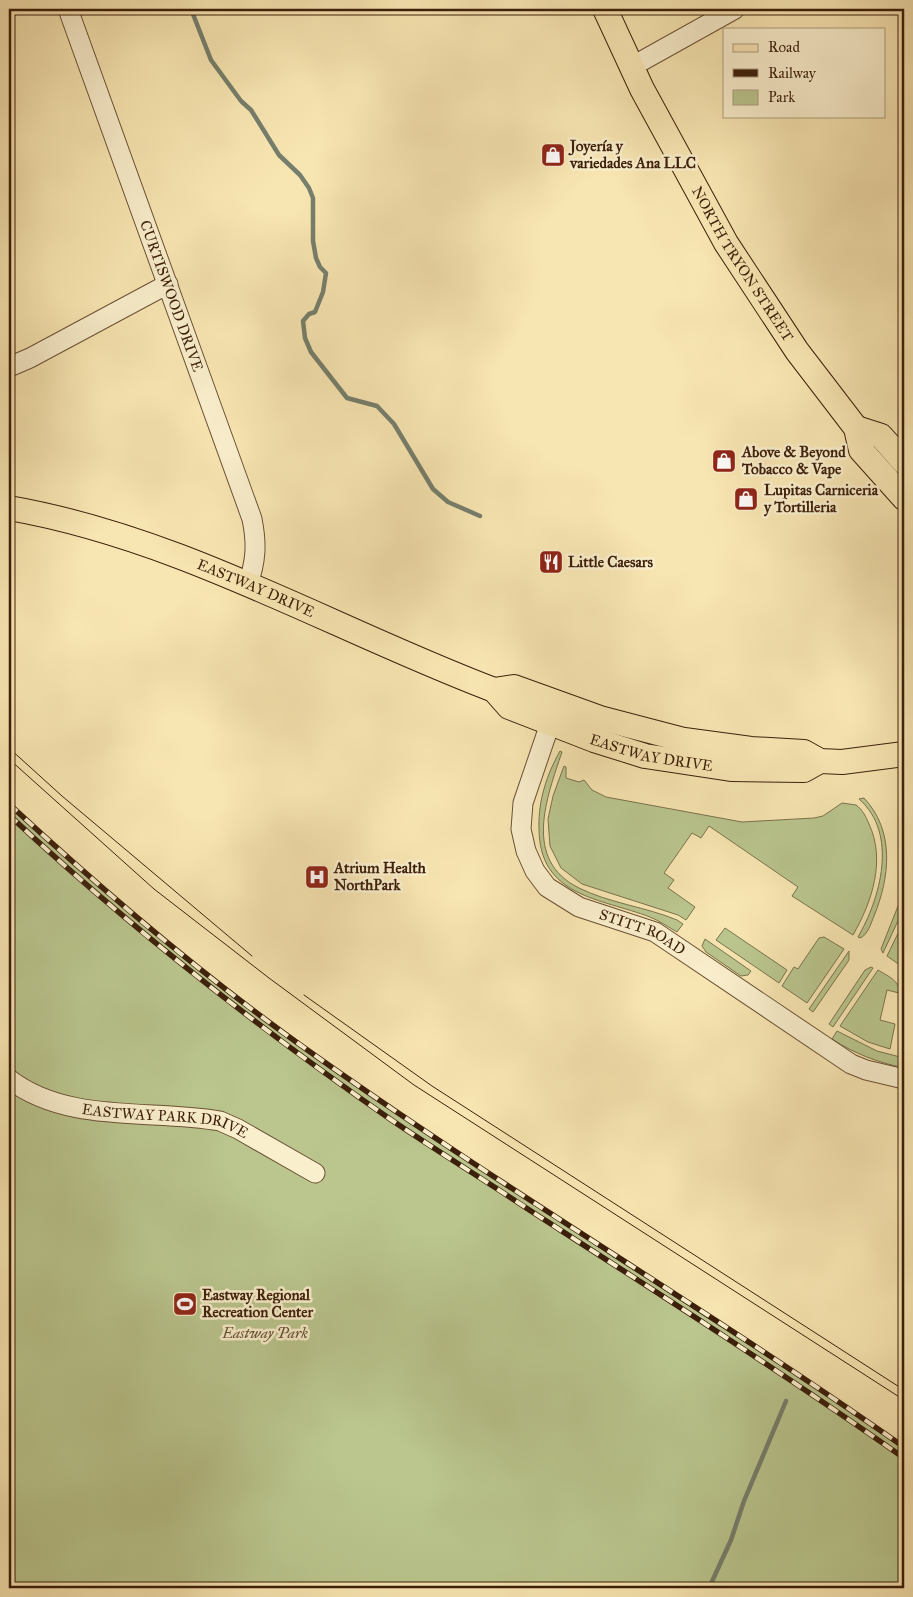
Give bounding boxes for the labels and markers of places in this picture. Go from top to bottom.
place label: Joyería y variedades Ana LLC [568,137,696,172]
shop icon: Joyería y variedades Ana LLC [540,142,566,168]
place label: Above & Beyond Tobacco & Vape [741,443,846,479]
shop icon: Above & Beyond Tobacco & Vape [711,448,737,474]
place label: Lupitas Carniceria y Tortilleria [763,481,879,517]
shop icon: Lupitas Carniceria y Tortilleria [733,486,759,512]
restaurant icon: Little Caesars [538,549,564,575]
place label: Little Caesars [568,553,653,571]
place label: Atrium Health NorthPark [333,859,426,894]
hospital icon: Atrium Health NorthPark [304,864,330,890]
place label: Eastway Regional Recreation Center [202,1286,314,1321]
sports icon: Eastway Regional Recreation Center [172,1291,198,1317]

